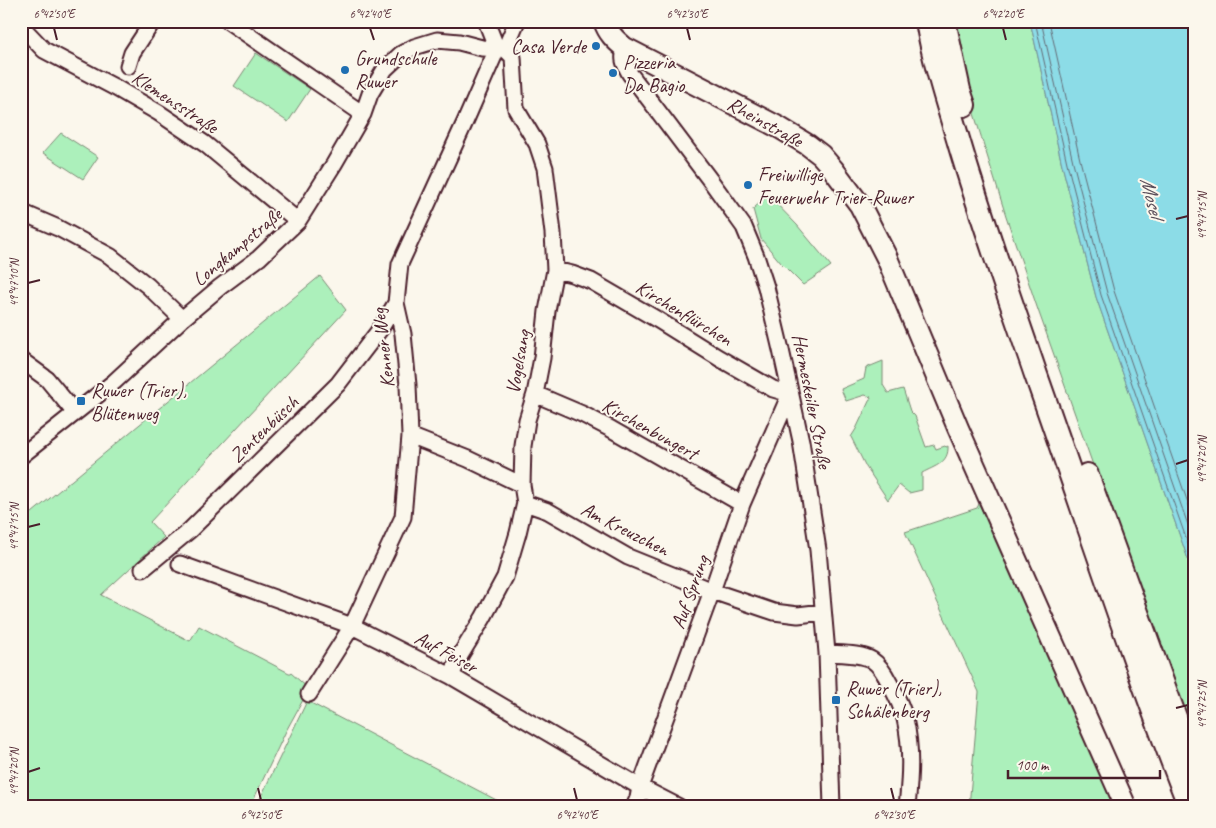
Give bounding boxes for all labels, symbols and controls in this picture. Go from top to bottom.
text: 6°42'50"E [34,6,76,22]
text: 6°42'40"E [350,6,392,22]
text: 6°42'30"E [667,6,709,22]
text: 6°42'20"E [983,6,1025,22]
place label: Casa Verde [511,34,587,59]
marker: Casa Verde [590,40,602,52]
place label: Grundschule Ruwer [355,46,438,94]
place label: Pizzeria Da Bagio [623,50,685,98]
marker: Grundschule Ruwer [339,64,351,76]
street label: Klemensstraße [127,65,224,140]
marker: Pizzeria Da Bagio [607,67,619,79]
street label: Rheinstraße [723,91,808,154]
place label: Freiwillige Feuerwehr Trier-Ruwer [758,162,915,210]
water label: Mosel [1135,174,1171,226]
marker: Freiwillige Feuerwehr Trier-Ruwer [742,179,754,191]
text: 49°47'15"N [1194,191,1210,240]
street label: Longkampstraße [187,201,288,292]
text: 49°47'10"N [6,258,22,307]
street label: Kirchenflürchen [631,274,738,352]
street label: Kenner Weg [366,306,400,389]
street label: Vogelsang [500,326,536,396]
street label: Hermeskeiler Straße [787,332,838,472]
place label: Ruwer (Trier), Blütenweg [91,378,187,426]
street label: Zentenbüsch [224,389,304,468]
street label: Kirchenbungert [598,393,705,467]
marker: Ruwer (Trier), Blütenweg [75,395,87,407]
text: 49°47'20"N [1194,435,1210,484]
street label: Am Kreuzchen [577,496,674,562]
text: 49°47'15"N [6,502,22,551]
street label: Auf Sprung [665,550,715,632]
street label: Auf Feiser [410,625,483,680]
place label: Ruwer (Trier), Schälenberg [846,676,942,724]
text: 49°47'25"N [1194,680,1210,729]
marker: Ruwer (Trier), Schälenberg [830,694,842,706]
text: 49°47'20"N [6,747,22,796]
scale bar [1008,748,1161,780]
text: 100 m [1016,756,1050,775]
text: 6°42'50"E [241,807,283,823]
text: 6°42'40"E [557,807,599,823]
text: 6°42'30"E [874,807,916,823]

